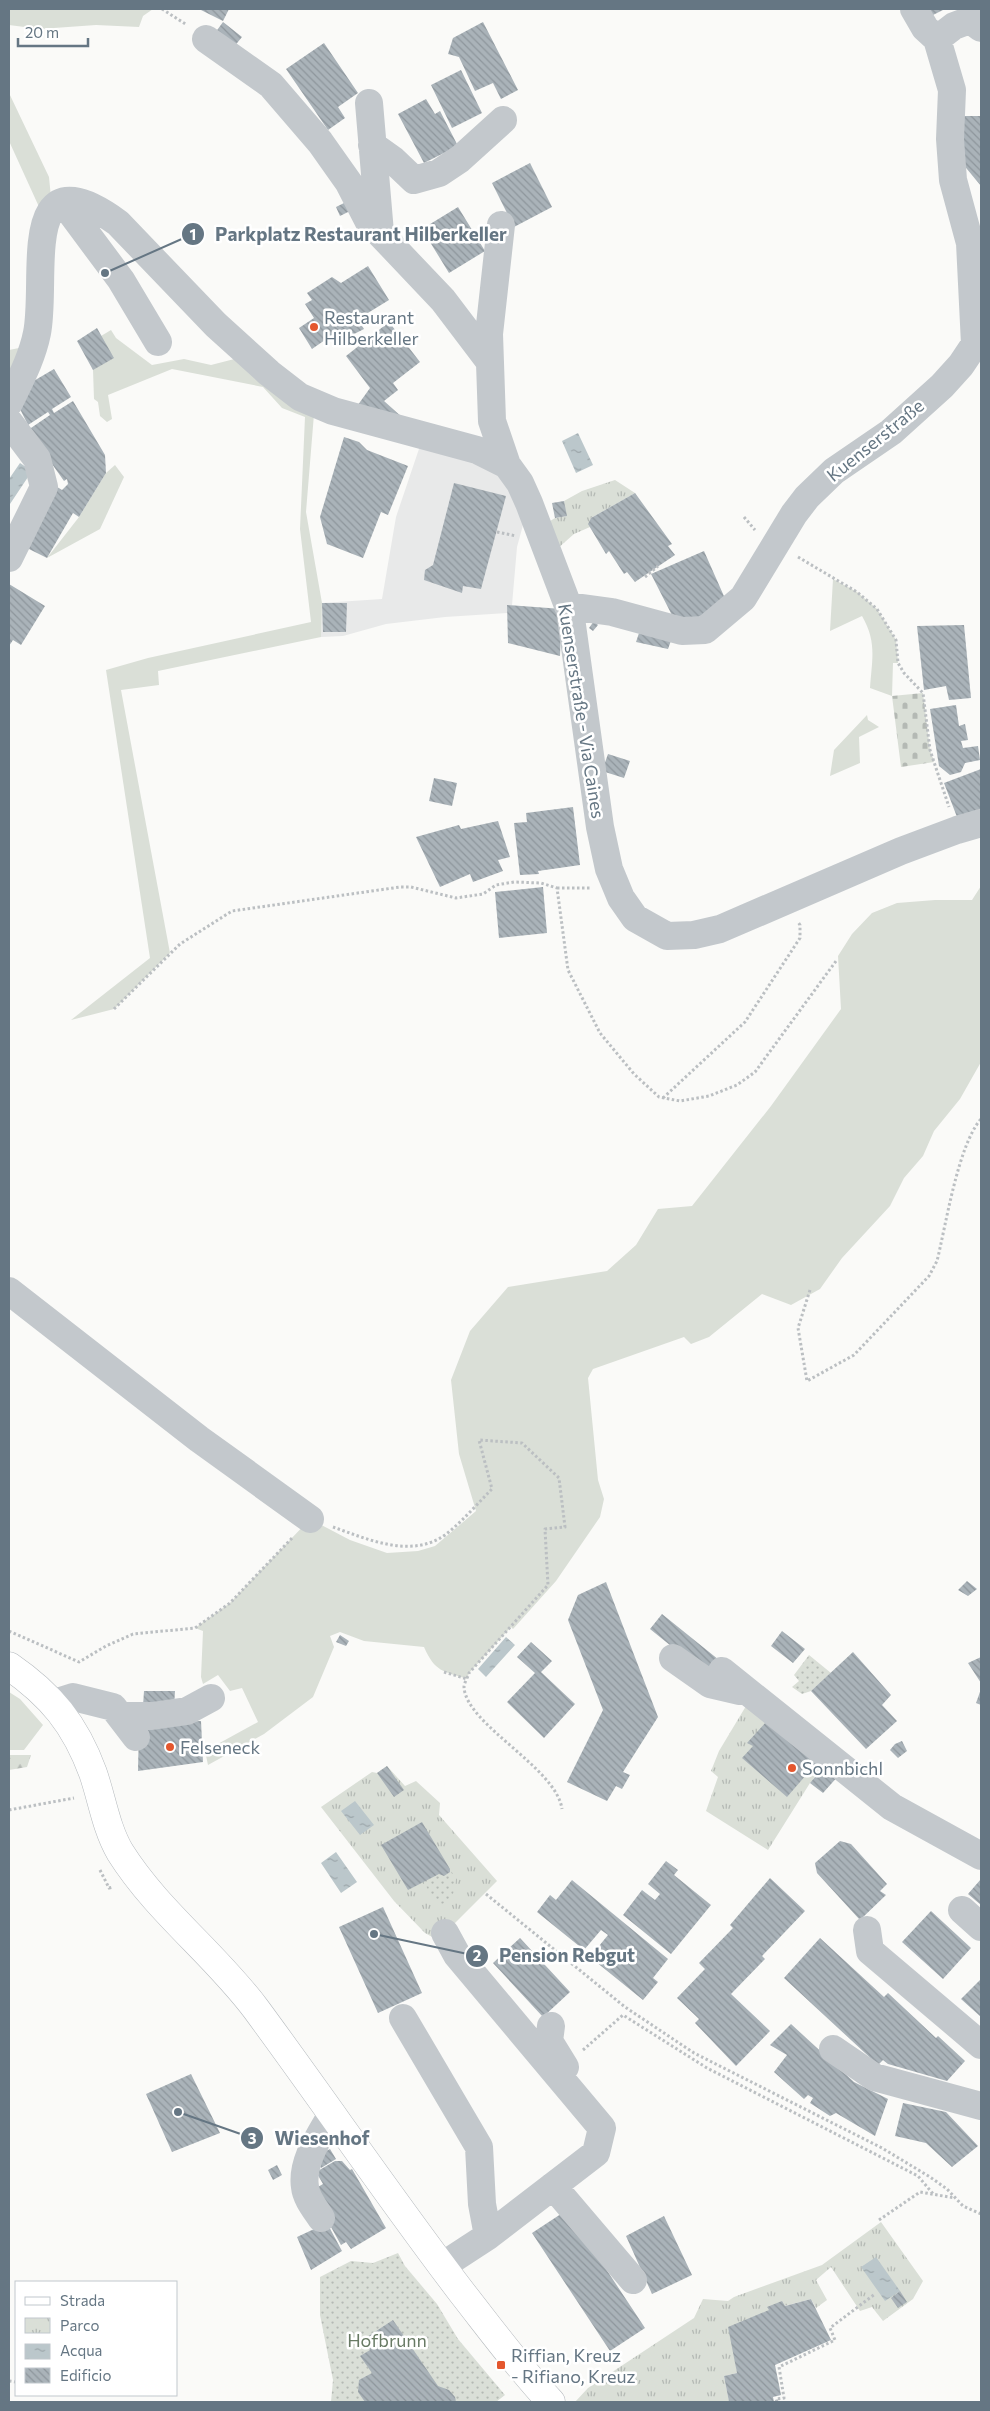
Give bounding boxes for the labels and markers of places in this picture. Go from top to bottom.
callout: Parkplatz Restaurant Hilberkeller [180,217,517,251]
place label: Restaurant Hilberkeller [324,306,419,349]
marker: Restaurant Hilberkeller [308,321,320,333]
place label: Felseneck [180,1736,260,1758]
marker: Felseneck [164,1741,176,1753]
place label: Sonnbichl [802,1757,883,1779]
marker: Sonnbichl [786,1762,798,1774]
callout: Pension Rebgut [464,1939,645,1973]
callout: Wiesenhof [239,2121,379,2155]
place label: Riffian, Kreuz - Rifiano, Kreuz [511,2344,636,2387]
marker: Riffian, Kreuz - Rifiano, Kreuz [495,2359,507,2371]

